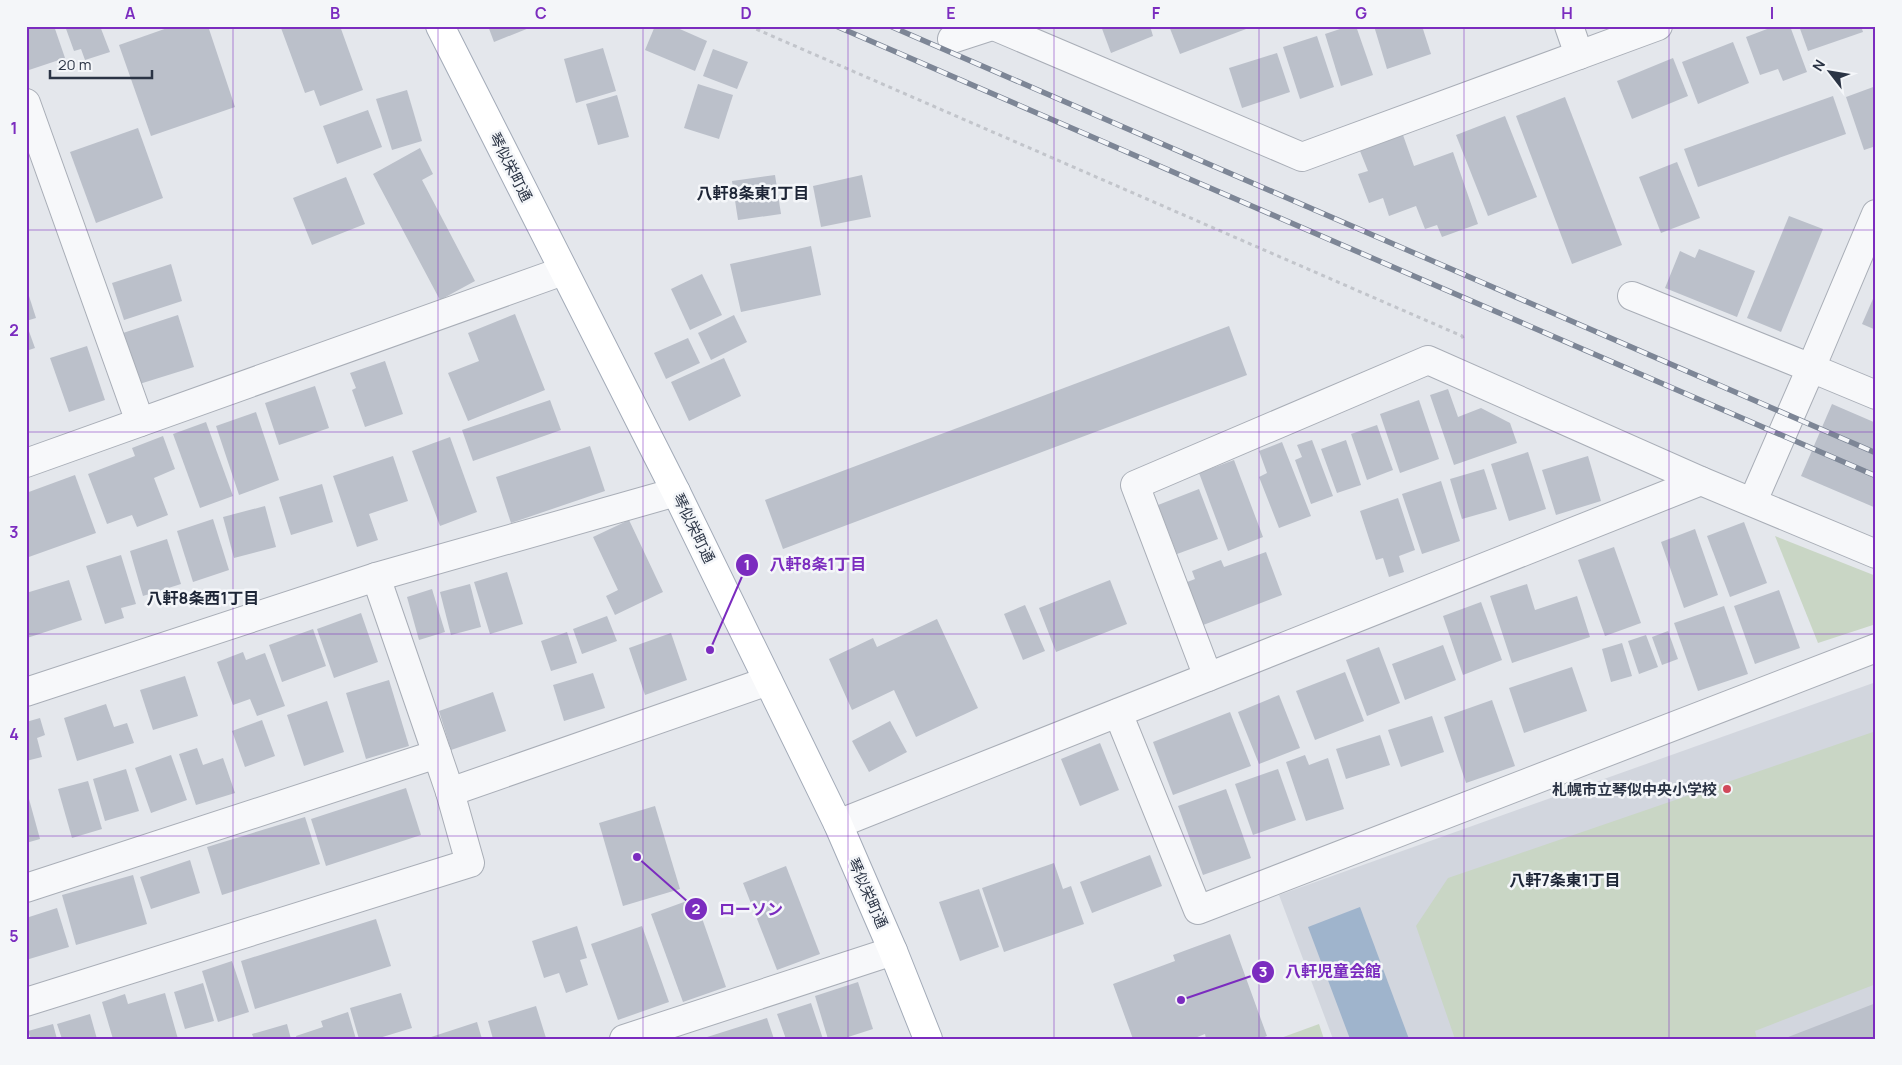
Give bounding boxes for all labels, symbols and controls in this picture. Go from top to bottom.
text: A [125,2,136,24]
text: B [330,2,340,24]
text: C [535,2,547,24]
text: D [740,2,752,24]
text: E [946,2,956,24]
text: F [1152,2,1161,24]
text: G [1355,2,1367,24]
text: H [1561,2,1573,24]
text: I [1770,2,1774,24]
scale bar [50,48,152,80]
north arrow [1804,48,1854,98]
text: 20 m [58,54,91,75]
text: N [1808,56,1829,74]
text: 1 [10,117,18,139]
street label: 琴似栄町通 [485,129,537,205]
district label: 八軒8条東1丁目 [697,182,809,204]
text: 2 [9,319,19,341]
street label: 琴似栄町通 [668,490,720,566]
text: 3 [9,521,19,543]
callout: 八軒8条1丁目 [734,549,876,580]
text: 八軒8条1丁目 [770,553,866,575]
text: 1 [744,554,750,575]
district label: 八軒8条西1丁目 [147,587,259,609]
text: 4 [9,723,19,745]
place label: 札幌市立琴似中央小学校 [1552,779,1717,800]
marker: 札幌市立琴似中央小学校 [1721,783,1733,795]
street label: 琴似栄町通 [843,854,893,932]
district label: 八軒7条東1丁目 [1509,869,1621,891]
callout: ローソン [684,894,793,925]
text: 2 [692,898,701,919]
text: ローソン [719,898,783,920]
text: 5 [9,925,19,947]
callout: 八軒児童会館 [1250,956,1391,987]
text: 八軒児童会館 [1285,960,1381,982]
text: 3 [1259,961,1267,982]

